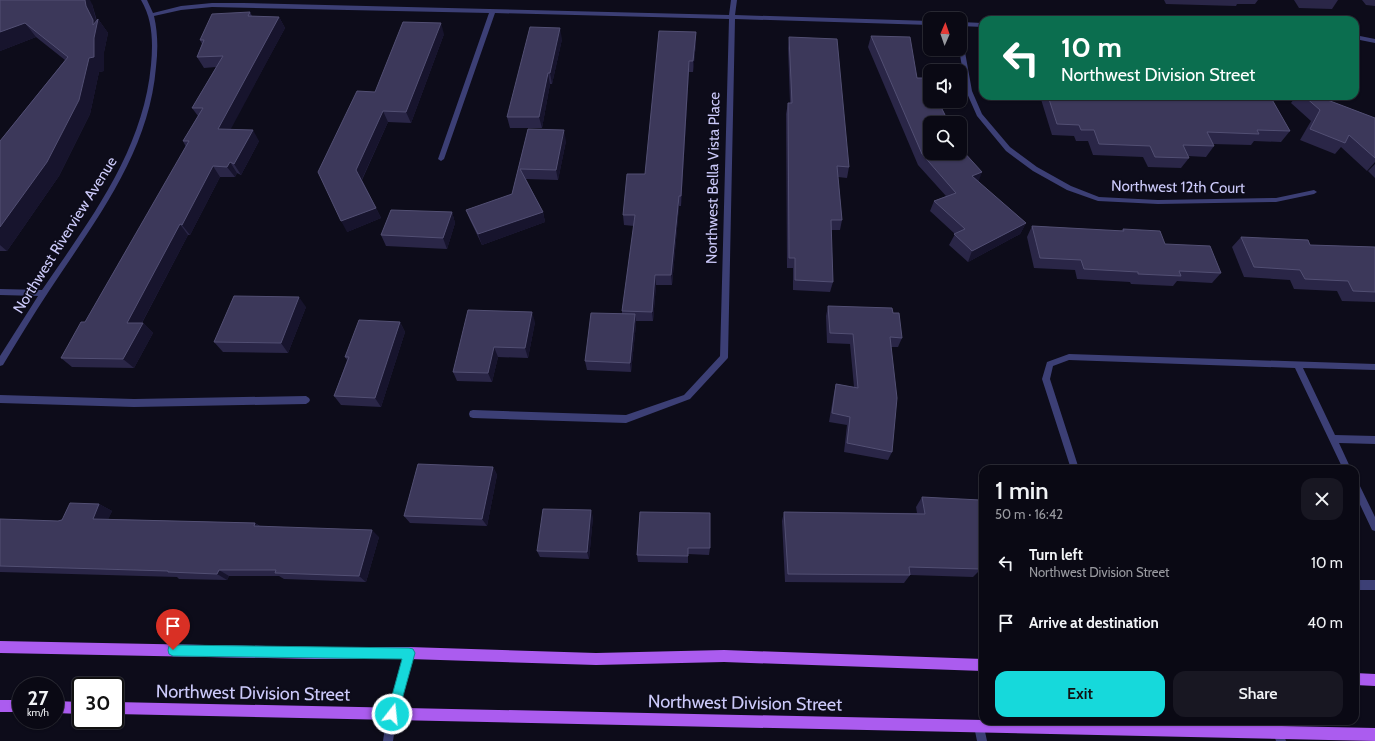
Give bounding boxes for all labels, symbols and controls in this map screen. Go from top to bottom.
north arrow [923,12,967,56]
map controls [923,12,967,160]
text: 10 m [1061,30,1122,64]
icon: left [995,32,1047,84]
button: sound [923,64,967,108]
text: Northwest Division Street [1061,64,1255,86]
street label: Northwest Bella Vista Place [702,91,724,264]
button: search [923,116,967,160]
street label: Northwest Riverview Avenue [9,153,121,317]
street label: Northwest 12th Court [1111,177,1245,197]
text: 1 min [995,476,1049,505]
button: close [1301,478,1343,520]
text: 50 m · 16:42 [995,506,1063,522]
text: Turn left [1029,546,1083,564]
icon: left [995,552,1017,574]
text: 10 m [1311,554,1343,572]
text: Northwest Division Street [1029,564,1169,580]
pin [156,609,190,650]
icon: arrive [995,612,1017,634]
text: Arrive at destination [1029,614,1159,632]
text: 40 m [1307,614,1343,632]
icon: arrive [162,615,184,637]
button: Exit [995,671,1165,717]
button: Share [1173,671,1343,717]
speed limit sign: 30 [72,677,124,729]
street label: Northwest Division Street [156,680,350,706]
text: 27 [28,686,48,710]
street label: Northwest Division Street [648,690,842,716]
position arrow [371,693,413,735]
text: km/h [27,706,49,719]

